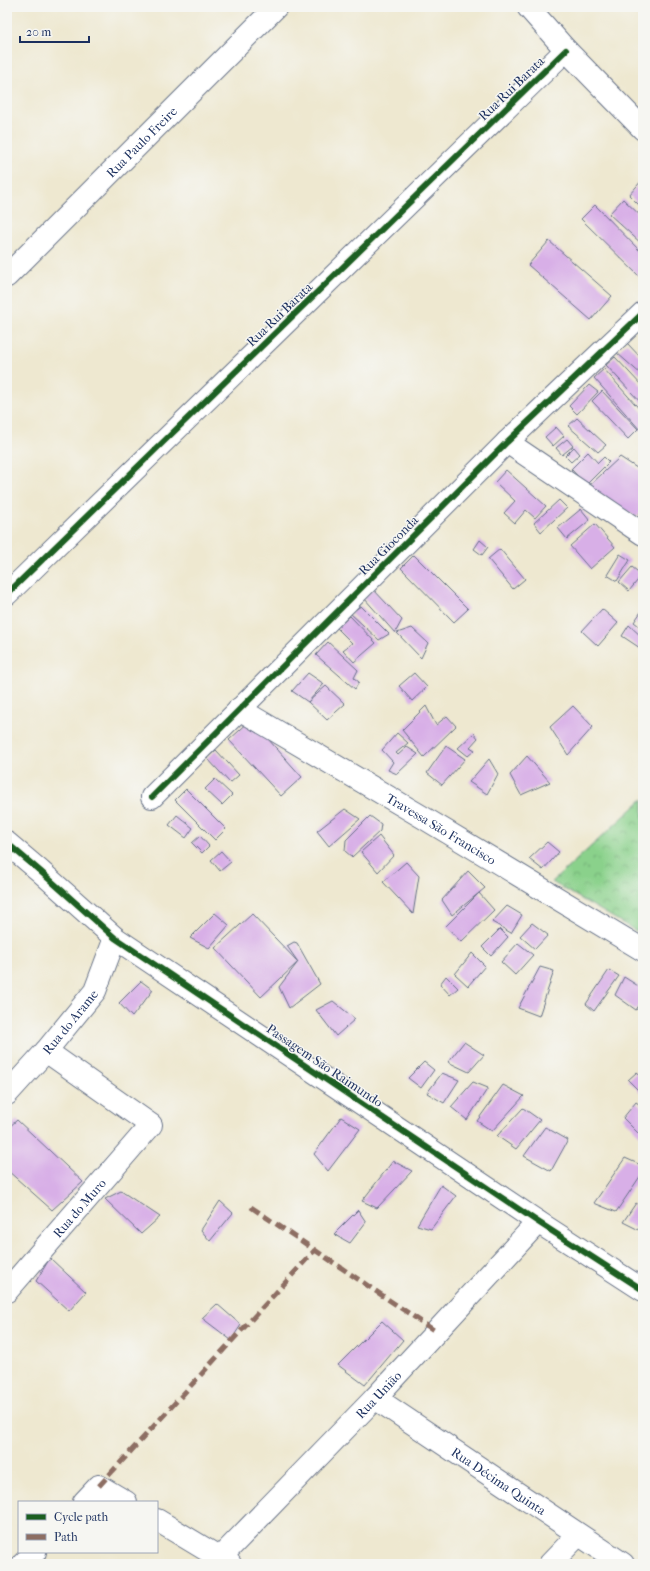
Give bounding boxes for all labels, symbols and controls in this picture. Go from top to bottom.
scale bar [20,18,89,44]
text: 20 m [26,25,51,39]
street label: Rua Rui Barata [475,53,548,123]
street label: Rua Paulo Freire [103,103,181,181]
street label: Rua Rui Barata [243,279,316,349]
street label: Rua Gioconda [356,512,422,578]
street label: Travessa São Francisco [383,790,499,868]
street label: Rua do Arame [40,986,102,1057]
street label: Passagem São Raimundo [264,1021,386,1110]
street label: Rua do Muro [50,1175,109,1241]
street label: Rua União [353,1368,405,1422]
street label: Rua Décima Quinta [449,1444,549,1519]
legend [18,1501,158,1553]
text: Cycle path [54,1510,109,1524]
text: Path [54,1530,78,1544]

